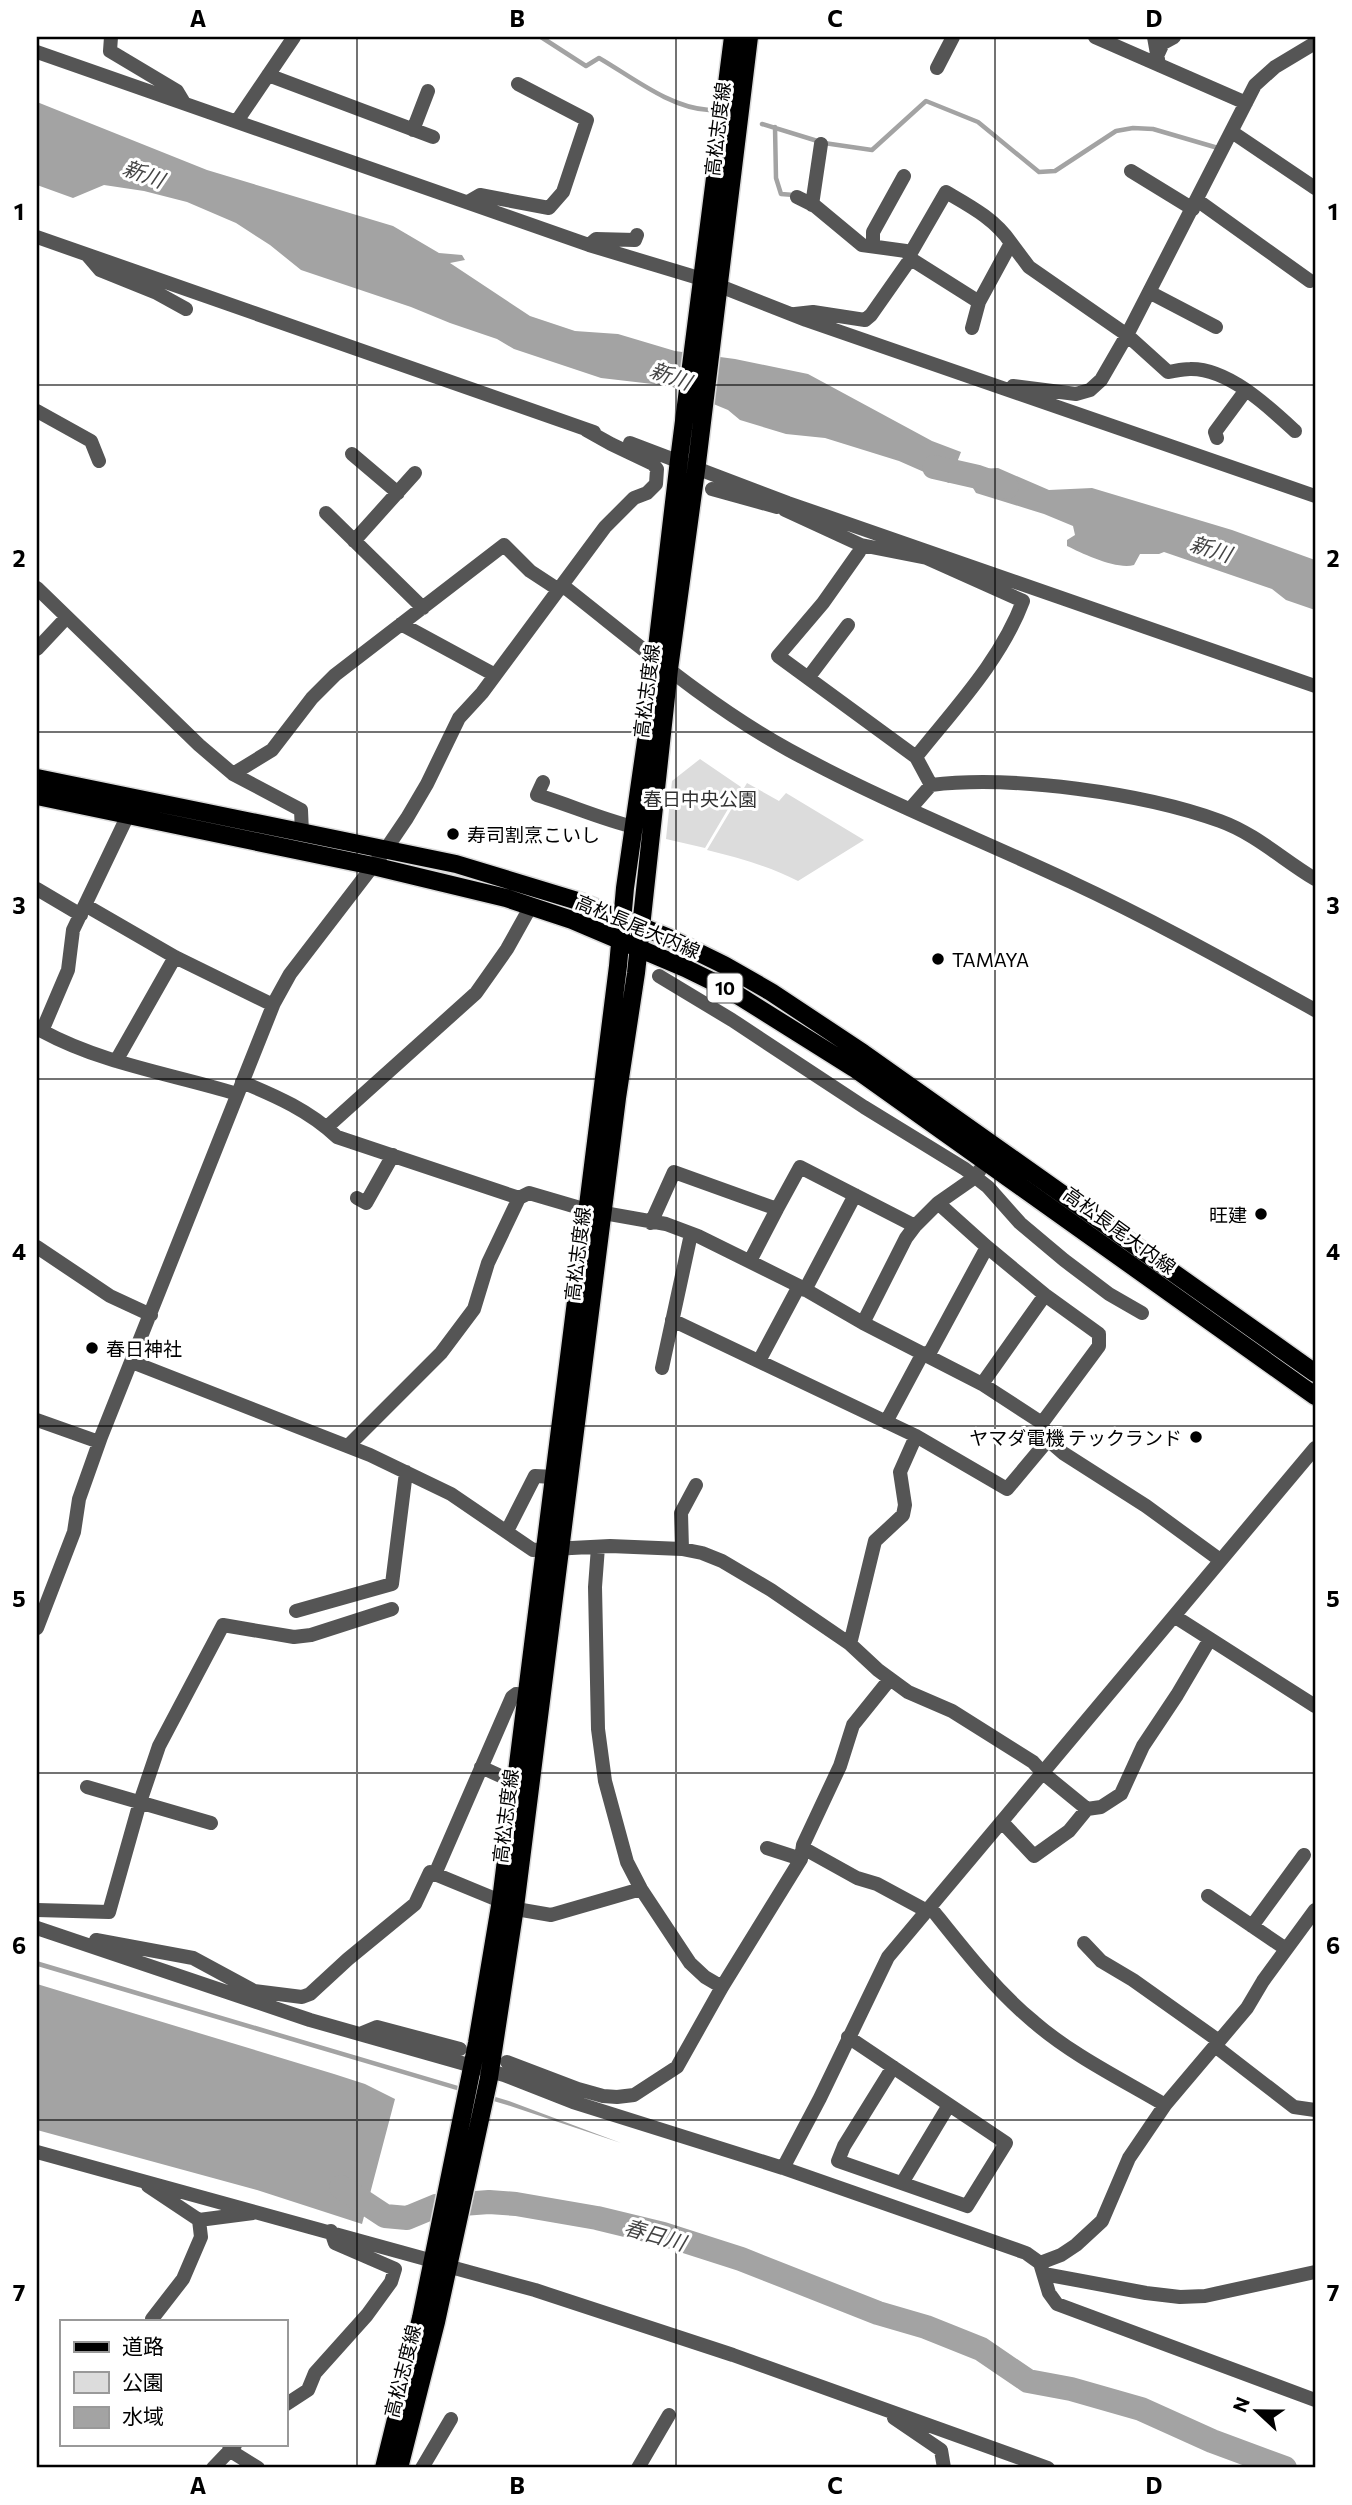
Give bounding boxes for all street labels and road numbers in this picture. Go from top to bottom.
street label: 高松志度線 [700,80,734,178]
street label: 高松志度線 [629,642,663,740]
street label: 高松長尾大内線 [572,889,704,963]
road number: 10 [708,973,742,1002]
street label: 高松長尾大内線 [1059,1182,1181,1278]
street label: 高松志度線 [560,1205,594,1303]
street label: 高松志度線 [488,1767,522,1865]
street label: 高松志度線 [379,2322,425,2420]

